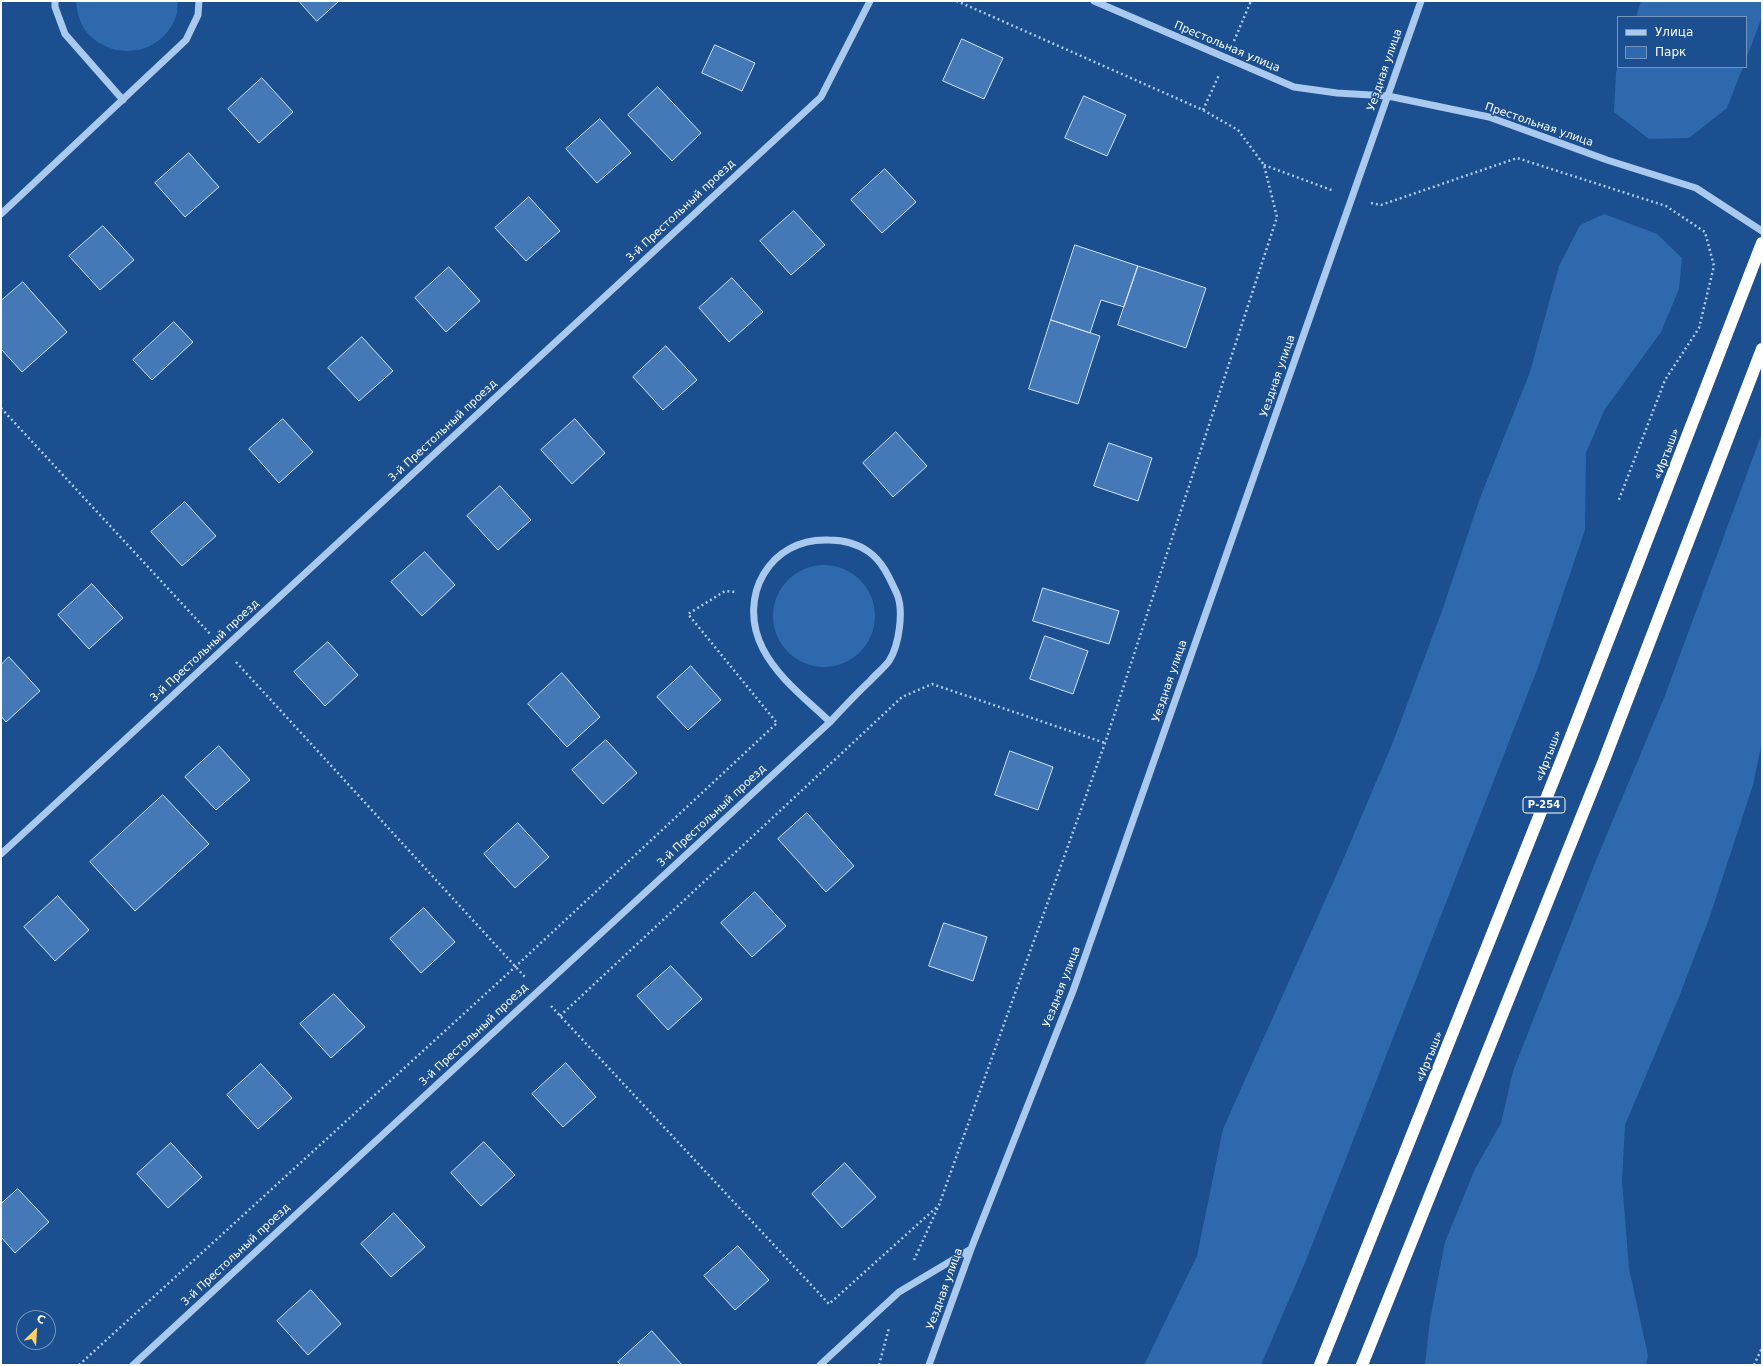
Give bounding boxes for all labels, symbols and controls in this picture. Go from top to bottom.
legend [1617,16,1747,68]
street label: Престольная улица [1172,19,1282,75]
text: Улица [1655,25,1693,39]
street label: Уездная улица [1365,27,1405,113]
text: Парк [1655,45,1686,59]
street label: Престольная улица [1483,100,1595,150]
street label: 3-й Престольный проезд [624,157,738,265]
street label: Уездная улица [1258,333,1298,419]
street label: 3-й Престольный проезд [386,377,500,485]
street label: «Иртыш» [1651,427,1683,481]
street label: 3-й Престольный проезд [148,597,262,705]
street label: Уездная улица [1150,638,1190,724]
street label: «Иртыш» [1533,729,1565,783]
street label: 3-й Престольный проезд [655,762,769,870]
road number: Р-254 [1523,797,1565,813]
street label: Уездная улица [1040,945,1084,1029]
street label: 3-й Престольный проезд [417,981,531,1089]
street label: «Иртыш» [1414,1030,1446,1084]
street label: 3-й Престольный проезд [179,1201,293,1309]
street label: Уездная улица [924,1246,966,1332]
north arrow [16,1310,56,1350]
text: С [34,1312,47,1327]

